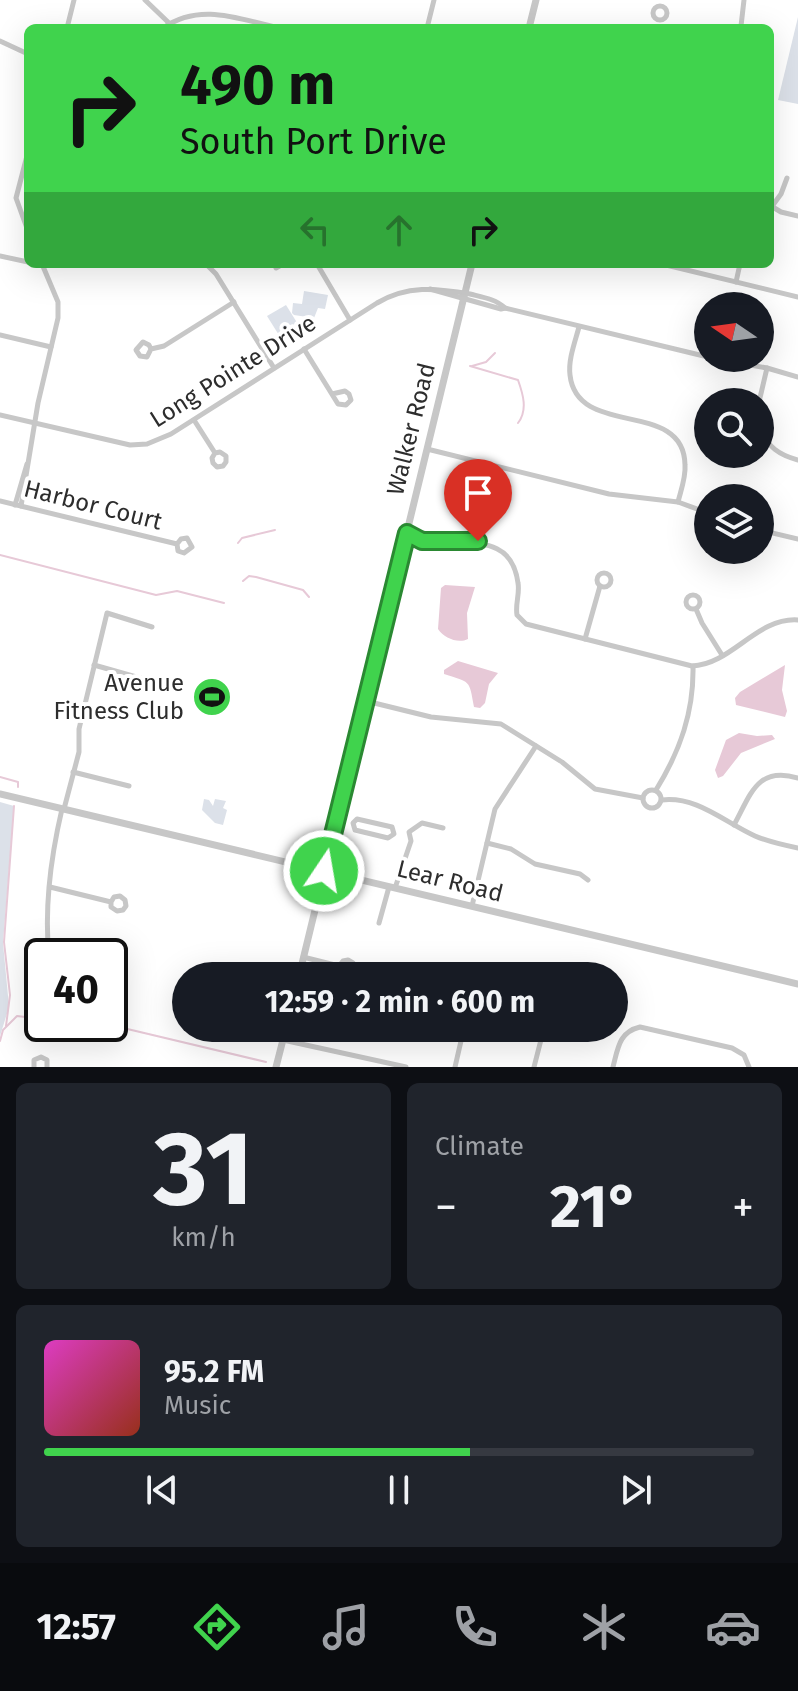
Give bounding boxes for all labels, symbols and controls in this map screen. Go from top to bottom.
text: 490 m [180,52,335,119]
icon: right [48,56,152,160]
text: South Port Drive [180,120,447,164]
icon: left [293,208,337,252]
icon: ahead [377,208,421,252]
icon: right [461,208,505,252]
north arrow [694,292,774,372]
map controls [694,292,774,564]
street label: Long Pointe Drive [145,309,321,433]
street label: Walker Road [381,360,441,498]
button: search [694,388,774,468]
pin [444,459,512,541]
icon: arrive [456,471,500,515]
street label: Harbor Court [21,474,165,536]
button: layers [694,484,774,564]
place label: Avenue Fitness Club [53,669,184,725]
sports icon: Avenue Fitness Club [191,676,233,718]
position arrow [282,829,366,913]
street label: Lear Road [394,854,506,908]
speed limit sign: 40 [24,938,128,1042]
text: 12:59 · 2 min · 600 m [265,984,535,1020]
text: 31 [153,1107,254,1232]
text: Climate [435,1131,524,1162]
text: 21° [550,1171,639,1243]
text: − [435,1181,457,1234]
text: + [732,1181,754,1234]
text: km/h [171,1222,236,1253]
text: 95.2 FM [164,1354,264,1390]
text: Music [164,1390,231,1421]
icon: previous [140,1468,184,1512]
icon: pause [377,1468,421,1512]
icon: next [614,1468,658,1512]
icon: directions [189,1599,245,1655]
icon: music [318,1599,374,1655]
icon: phone [447,1599,503,1655]
icon: climate [576,1599,632,1655]
icon: car [705,1599,761,1655]
text: 12:57 [37,1605,116,1649]

